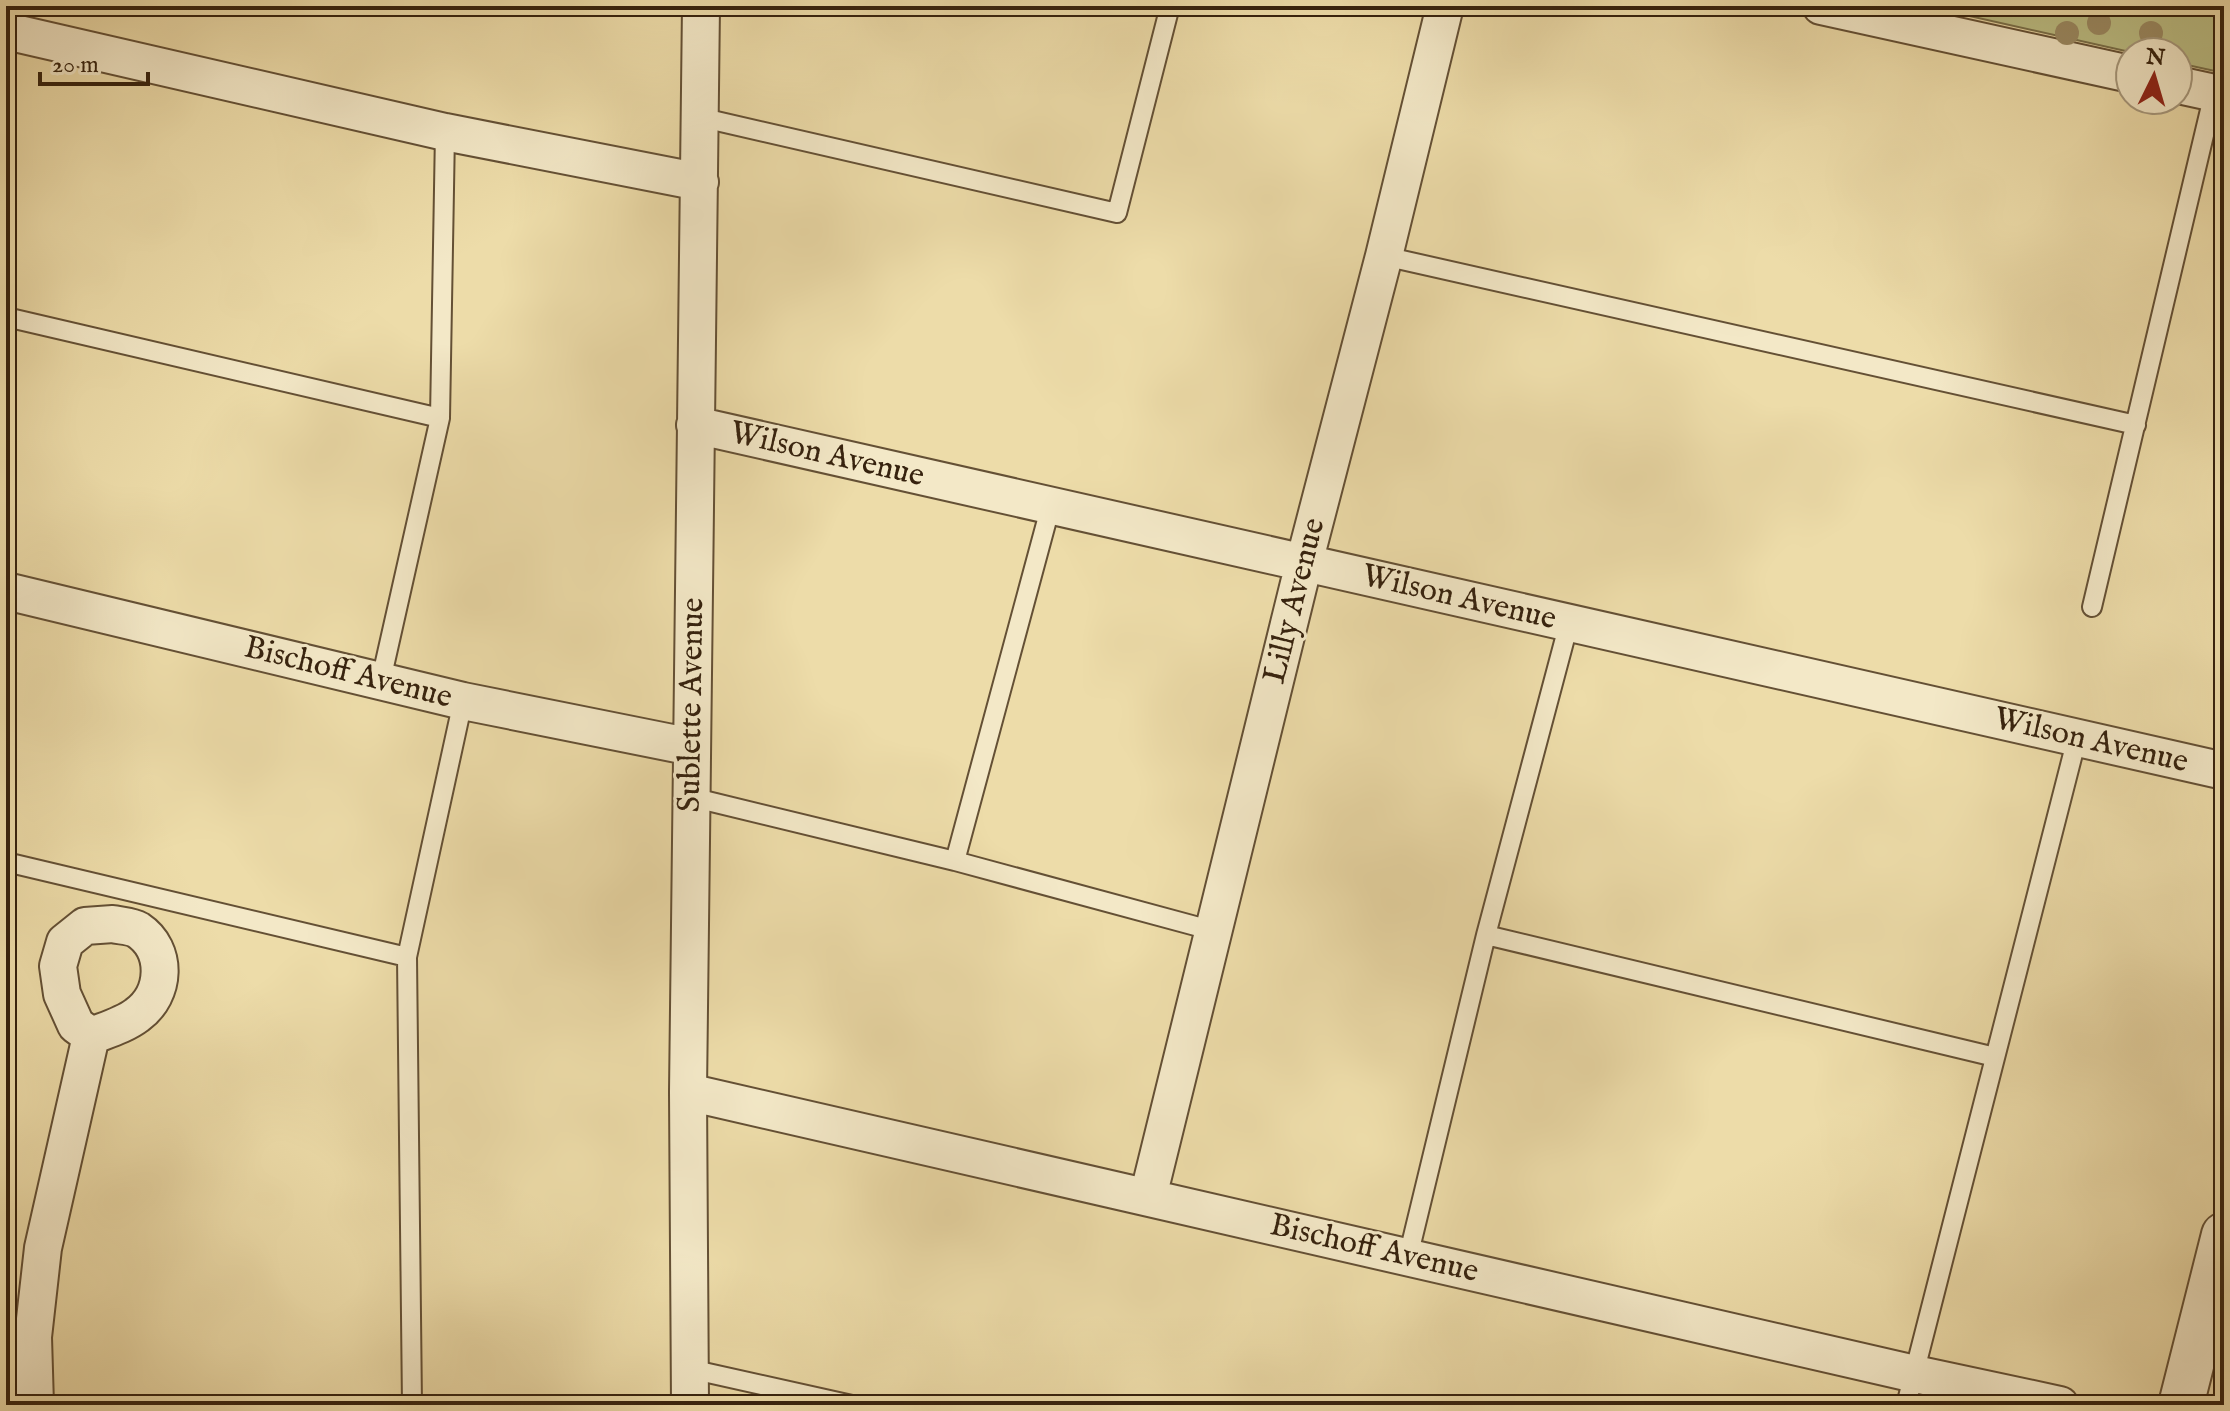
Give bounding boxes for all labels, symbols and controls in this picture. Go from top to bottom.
scale bar [40,36,148,86]
north arrow [2114,36,2194,116]
text: N [2144,43,2166,73]
text: 20 m [52,50,99,81]
street label: Wilson Avenue [726,413,928,497]
street label: Lilly Avenue [1255,514,1335,688]
street label: Wilson Avenue [1358,556,1560,640]
street label: Sublette Avenue [670,597,714,813]
street label: Bischoff Avenue [240,627,456,719]
street label: Wilson Avenue [1990,699,2192,783]
street label: Bischoff Avenue [1266,1205,1482,1293]

